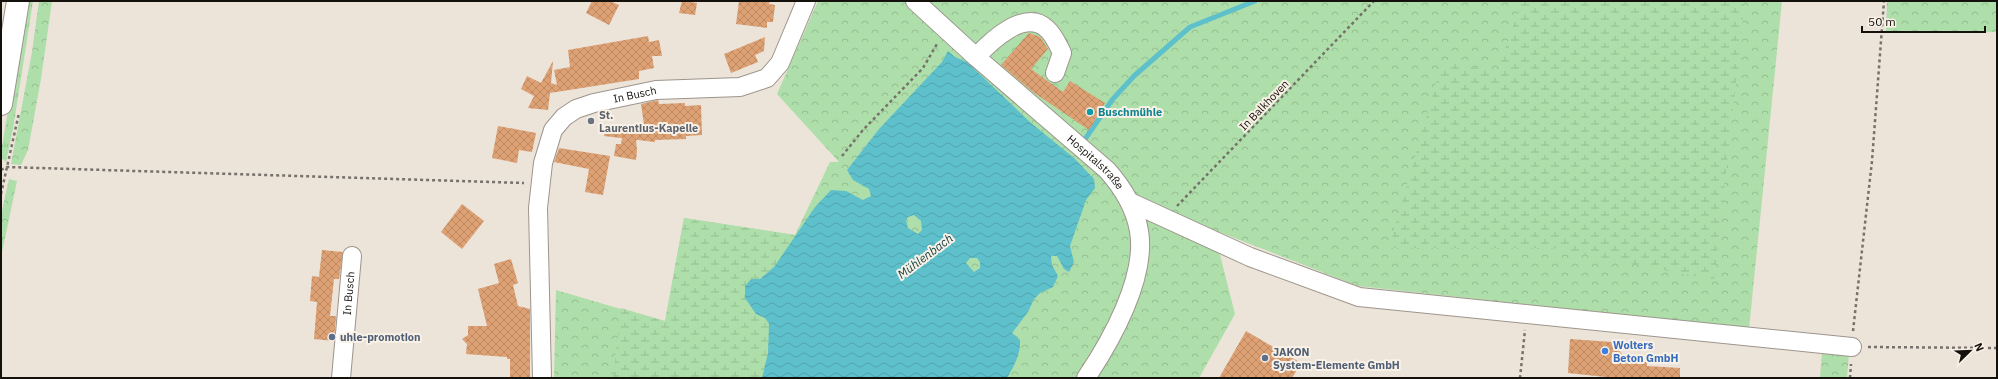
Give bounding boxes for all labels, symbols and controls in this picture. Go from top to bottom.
scale bar [1862,8,1985,34]
text: 50 m [1868,14,1896,29]
street label: In Balkhoven [1236,77,1292,133]
street label: In Busch [612,83,658,106]
place label: Buschmühle [1098,105,1162,119]
marker: Buschmühle [1085,107,1095,117]
place label: St. Laurentius-Kapelle [599,108,698,135]
marker: St. Laurentius-Kapelle [586,116,596,126]
street label: Hospitalstraße [1064,132,1127,192]
water label: Mühlenbach [894,230,956,282]
street label: In Busch [340,271,358,316]
place label: uhle-promotion [340,330,421,344]
north arrow [1950,331,1990,371]
marker: uhle-promotion [327,332,337,342]
place label: Wolters Beton GmbH [1613,338,1678,365]
text: N [1971,341,1987,354]
place label: JAKON System-Elemente GmbH [1273,345,1400,372]
marker: Wolters Beton GmbH [1600,346,1610,356]
marker: JAKON System-Elemente GmbH [1260,353,1270,363]

